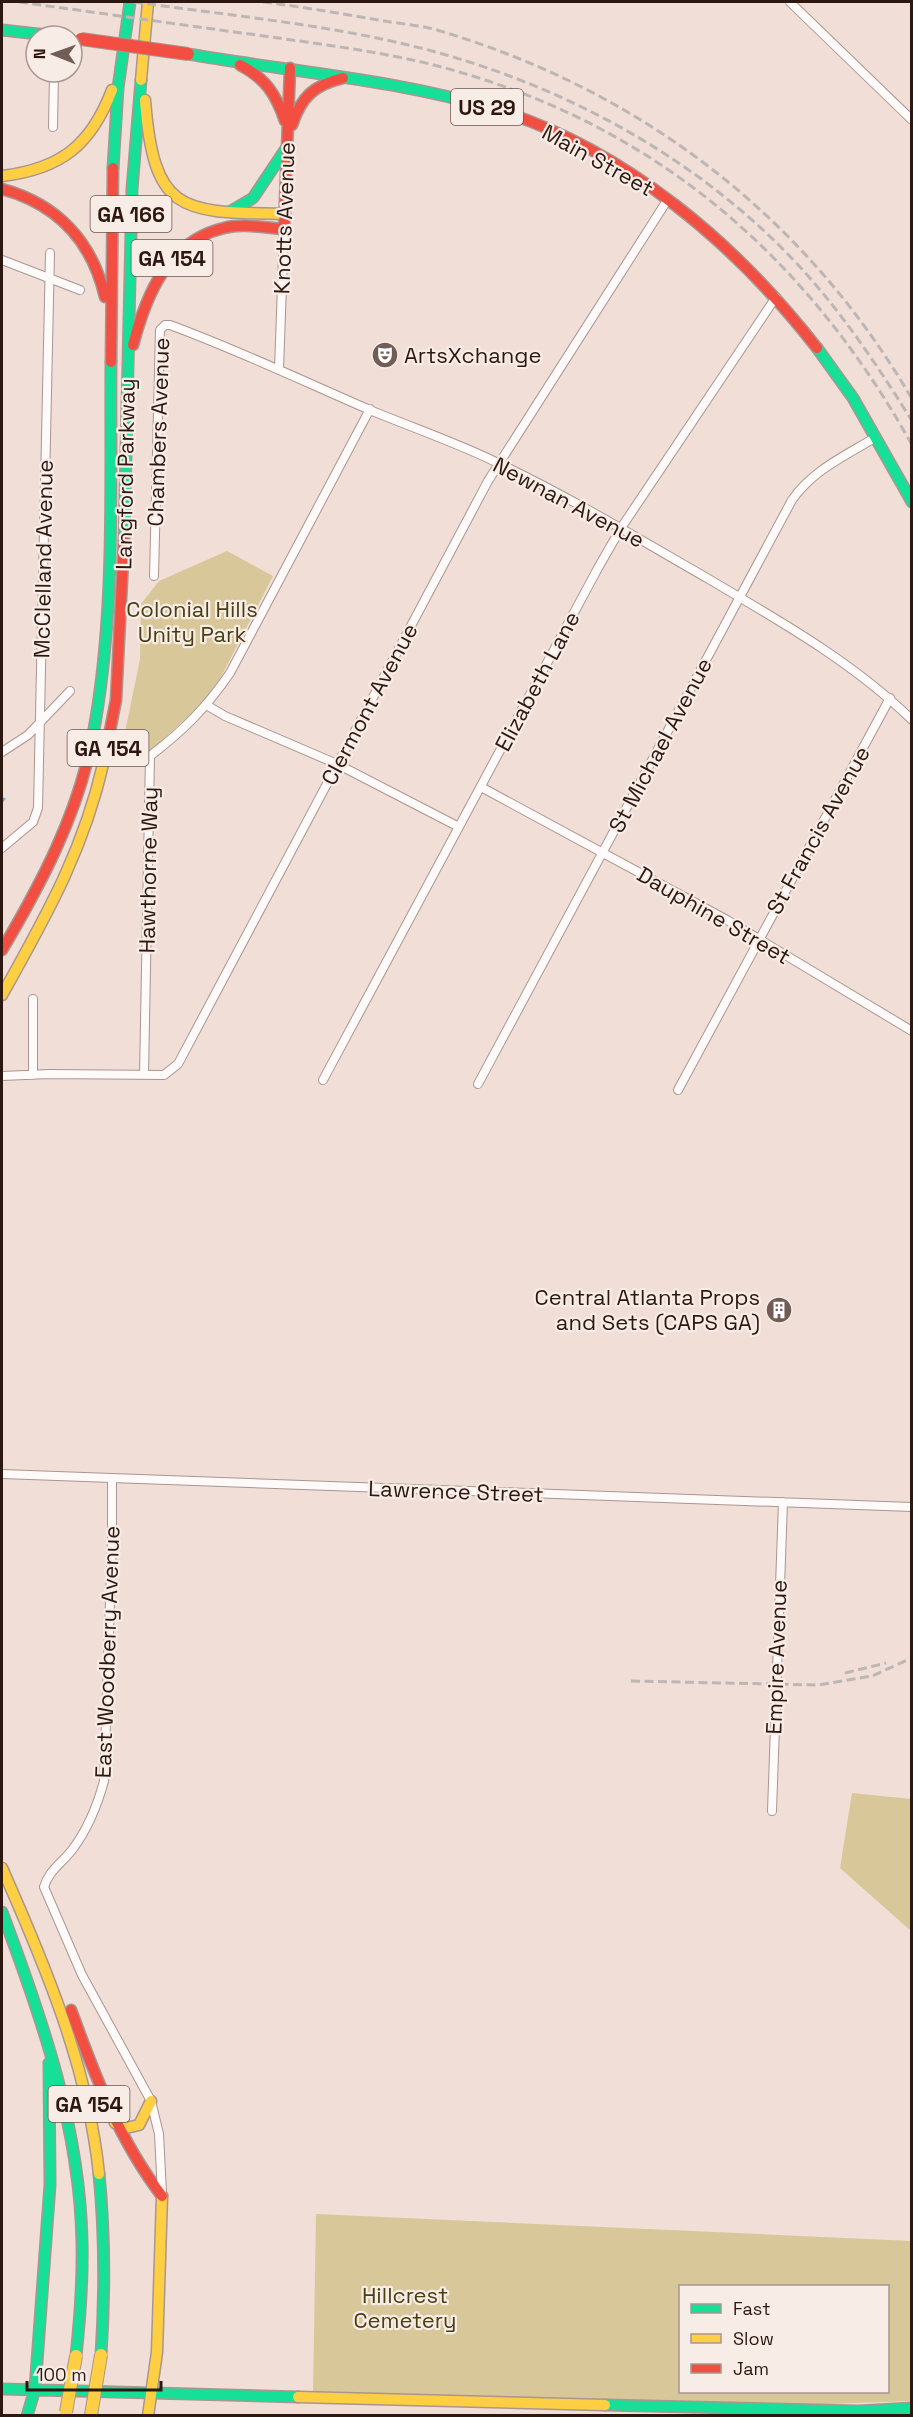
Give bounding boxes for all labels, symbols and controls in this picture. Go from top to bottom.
north arrow [24,24,84,84]
text: N [29,48,50,59]
road number: US 29 [451,89,523,125]
street label: Main Street [537,118,659,202]
street label: Knotts Avenue [267,141,301,295]
road number: GA 166 [90,196,172,232]
road number: GA 154 [132,240,213,276]
street label: Chambers Avenue [141,337,175,527]
theatre icon: ArtsXchange [370,340,400,370]
place label: ArtsXchange [404,341,541,369]
street label: Langford Parkway [109,378,141,570]
street label: Newnan Avenue [488,450,650,554]
street label: McClelland Avenue [27,459,59,659]
park label: Colonial Hills Unity Park [126,595,258,648]
street label: Elizabeth Lane [488,606,586,756]
street label: Clermont Avenue [314,618,424,790]
street label: St Michael Avenue [602,653,718,837]
road number: GA 154 [68,730,148,766]
street label: St Francis Avenue [760,741,876,919]
street label: Hawthorne Way [133,786,163,954]
street label: Dauphine Street [632,860,796,970]
place label: Central Atlanta Props and Sets (CAPS GA) [535,1283,760,1336]
building icon: Central Atlanta Props and Sets (CAPS GA) [764,1295,794,1325]
street label: Lawrence Street [368,1474,544,1508]
street label: East Woodberry Avenue [89,1525,125,1779]
street label: Empire Avenue [759,1579,793,1735]
road number: GA 154 [48,2086,130,2122]
park label: Hillcrest Cemetery [353,2281,457,2334]
legend [679,2285,889,2393]
text: Fast [733,2297,770,2320]
text: Slow [733,2327,774,2350]
scale bar [27,2354,160,2392]
text: Jam [733,2357,769,2380]
text: 100 m [36,2363,87,2386]

